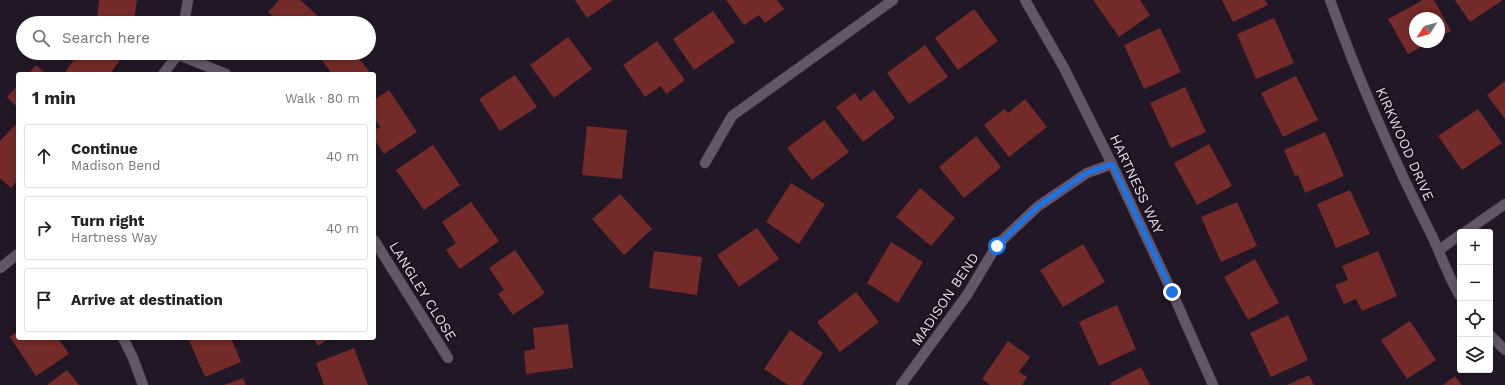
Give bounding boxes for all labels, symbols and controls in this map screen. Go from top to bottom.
north arrow [1409,12,1445,48]
search box [16,16,376,60]
icon: search [30,27,52,49]
text: Search here [62,29,150,47]
street label: KIRKWOOD DRIVE [1373,85,1437,203]
text: 1 min [32,88,76,108]
text: Walk · 80 m [285,91,360,106]
street label: HARTNESS WAY [1107,132,1167,236]
text: Continue [71,140,138,158]
icon: ahead [33,145,55,167]
text: 40 m [326,149,359,164]
text: Madison Bend [71,158,160,173]
text: Turn right [71,212,144,230]
icon: right [33,217,55,239]
text: 40 m [326,221,359,236]
map controls [1457,229,1493,373]
button: + [1457,229,1493,265]
text: Hartness Way [71,230,157,245]
route start [988,237,1006,255]
street label: LANGLEY CLOSE [386,239,460,343]
street label: MADISON BEND [908,250,982,348]
button: − [1457,265,1493,301]
route end [1163,283,1181,301]
icon: arrive [33,289,55,311]
text: Arrive at destination [71,291,223,309]
button: locate [1457,301,1493,337]
button: layers [1457,337,1493,373]

